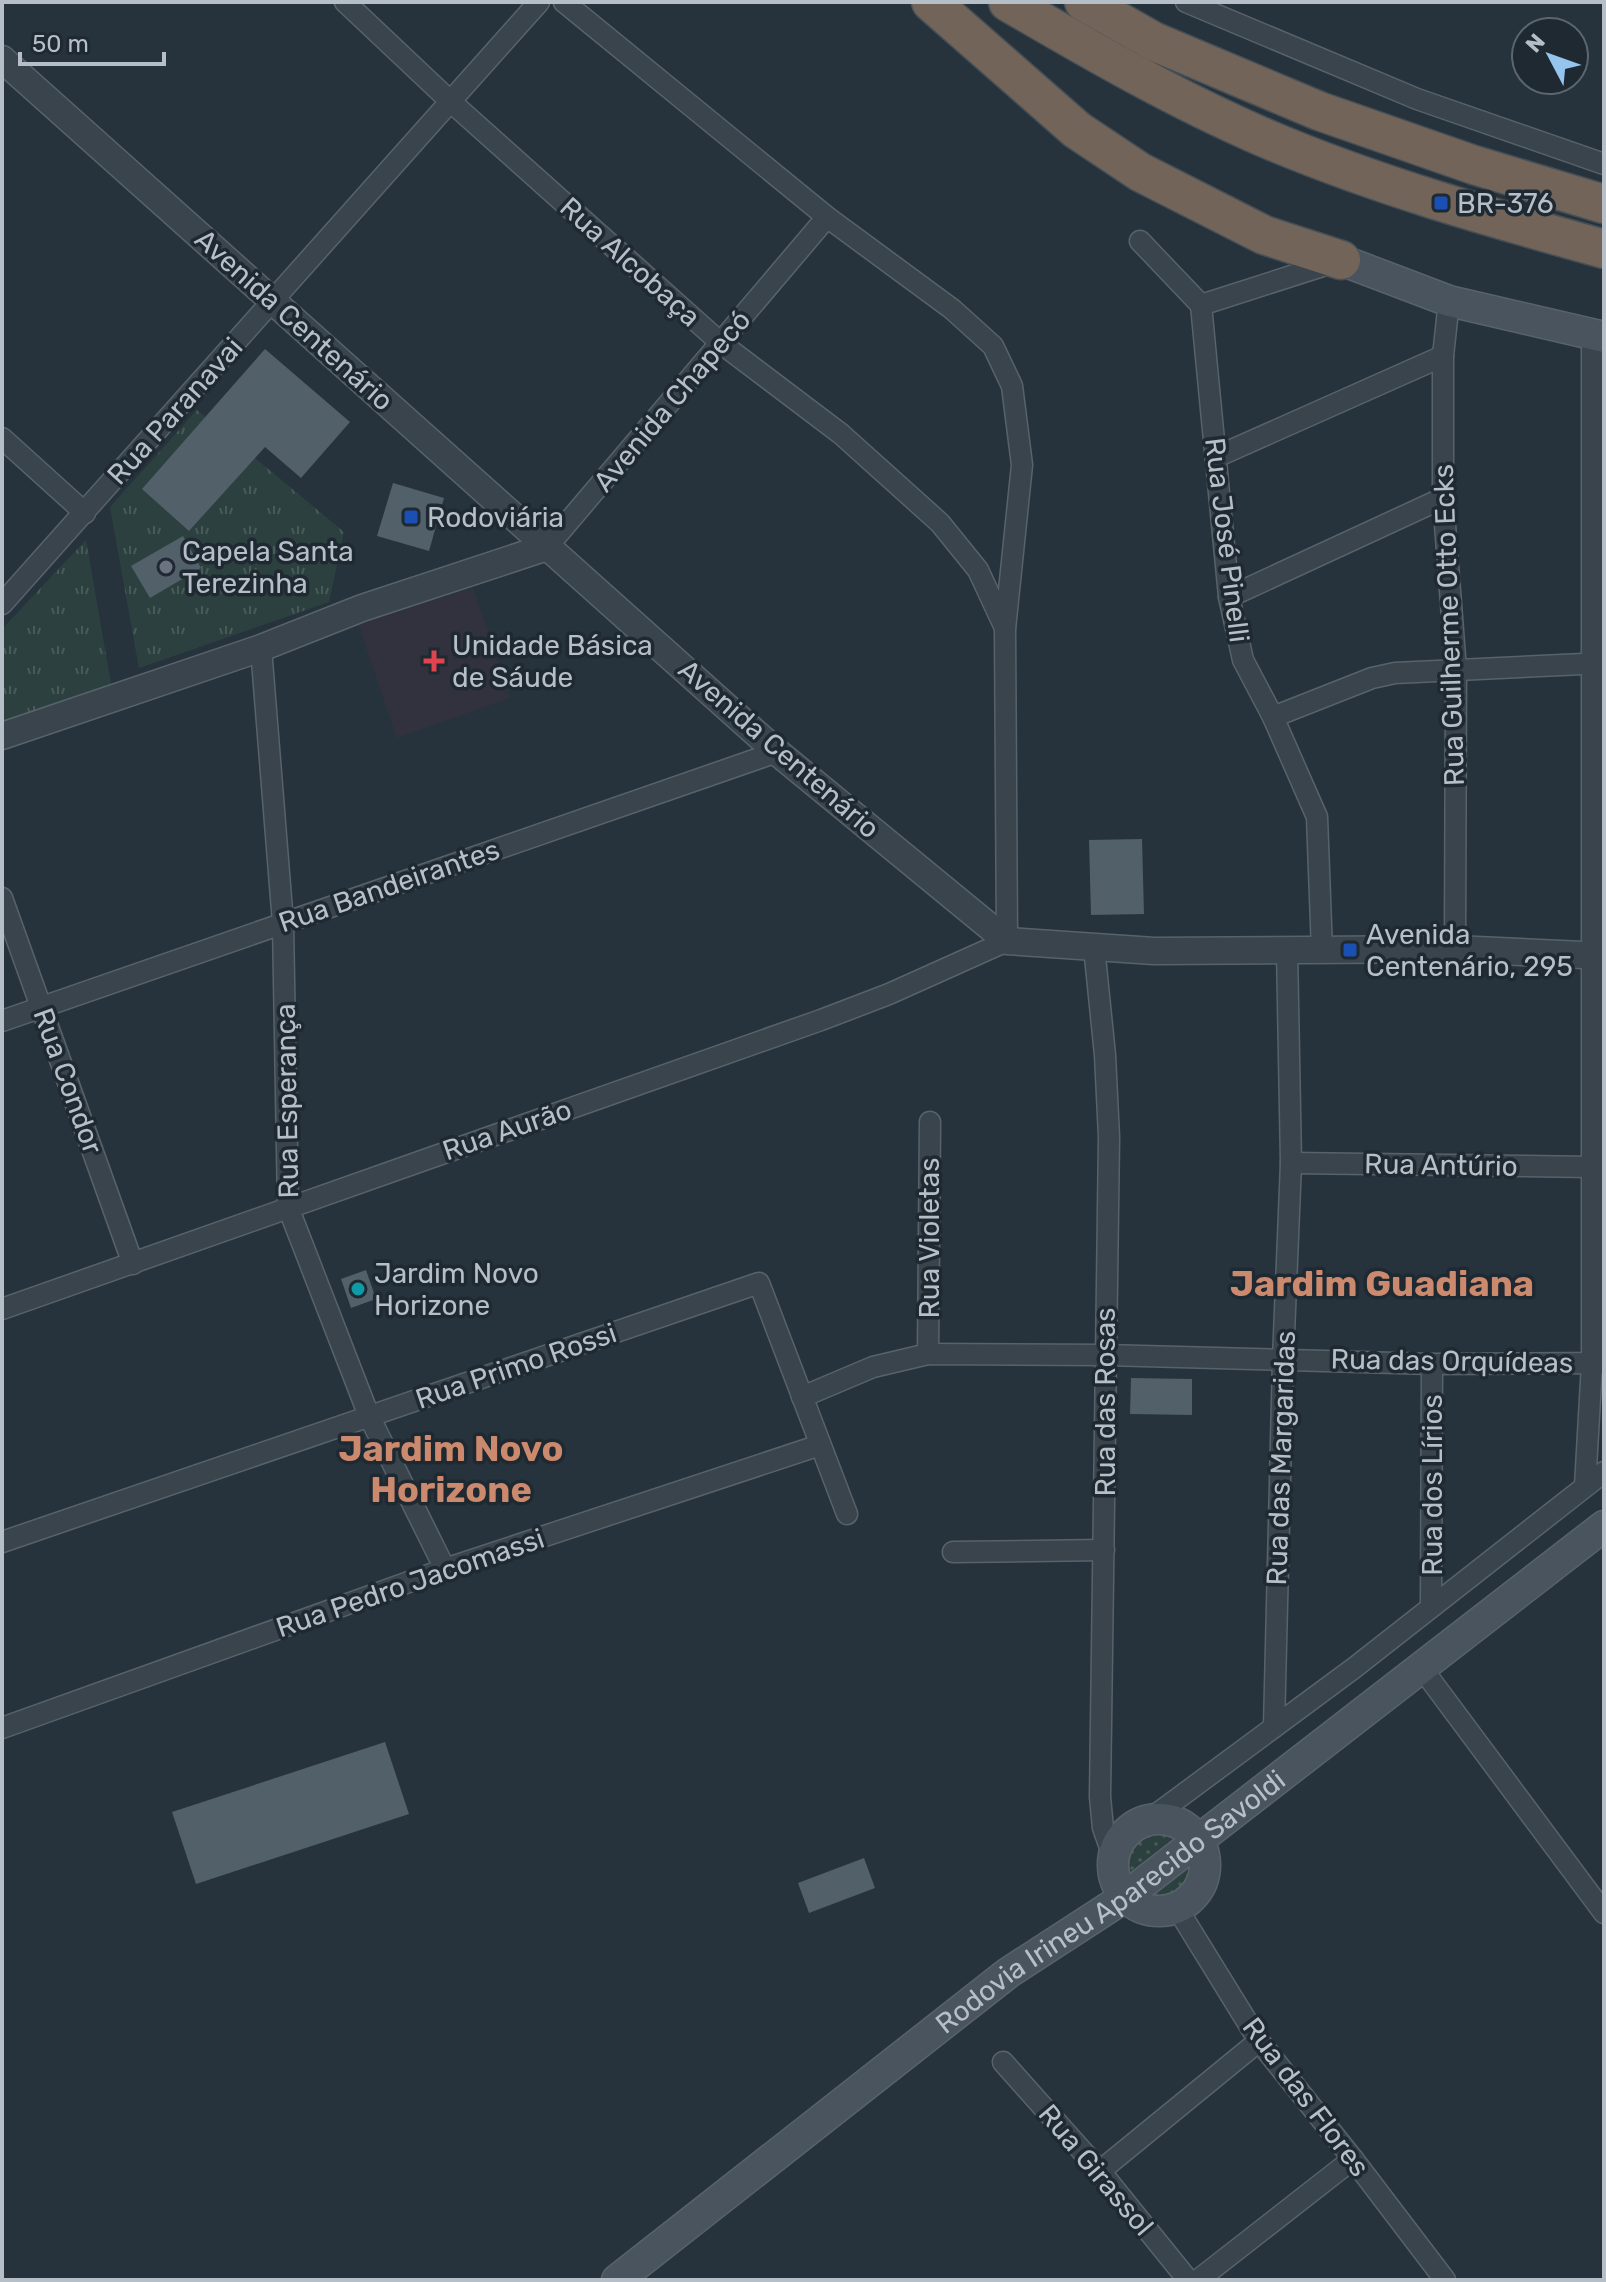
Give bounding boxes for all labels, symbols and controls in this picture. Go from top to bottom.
scale bar [20,16,164,66]
north arrow [1510,16,1590,96]
text: N [1520,28,1551,58]
text: 50 m [32,30,89,58]
place label: BR-376 [1457,187,1554,220]
street label: Rua Alcobaça [553,191,707,333]
marker: BR-376 [1432,194,1450,212]
street label: Avenida Centenário [188,222,400,418]
street label: Avenida Chapecó [587,304,757,498]
street label: Rua Paranavai [101,331,249,491]
street label: Rua José Pinelli [1198,436,1256,644]
street label: Rua Guilherme Otto Ecks [1427,463,1471,787]
place label: Rodoviária [427,501,564,534]
marker: Rodoviária [402,508,420,526]
place label: Capela Santa Terezinha [182,535,354,600]
marker: Capela Santa Terezinha [157,558,175,576]
place label: Unidade Básica de Sáude [452,629,653,694]
marker: Unidade Básica de Sáude [423,650,445,672]
street label: Avenida Centenário [672,653,886,845]
street label: Rua Bandeirantes [274,833,504,939]
place label: Avenida Centenário, 295 [1366,918,1573,983]
marker: Avenida Centenário, 295 [1341,941,1359,959]
street label: Rua Esperança [269,1003,305,1199]
street label: Rua Condor [26,1004,110,1159]
street label: Rua Aurão [438,1093,576,1167]
street label: Rua Antúrio [1364,1147,1518,1183]
street label: Rua Violetas [913,1158,946,1318]
place label: Jardim Novo Horizone [374,1257,539,1322]
district label: Jardim Guadiana [1230,1262,1534,1305]
marker: Jardim Novo Horizone [349,1280,367,1298]
street label: Rua das Rosas [1089,1307,1122,1497]
street label: Rua Primo Rossi [411,1316,621,1416]
street label: Rua das Margaridas [1260,1330,1302,1586]
street label: Rua das Orquídeas [1330,1342,1574,1380]
street label: Rua dos Lírios [1416,1394,1449,1576]
district label: Jardim Novo Horizone [338,1427,564,1511]
street label: Rua Pedro Jacomassi [272,1522,548,1644]
street label: Rodovia Irineu Aparecido Savoldi [929,1763,1291,2040]
street label: Rua das Flores [1236,2011,1376,2183]
street label: Rua Girassol [1032,2098,1160,2242]

